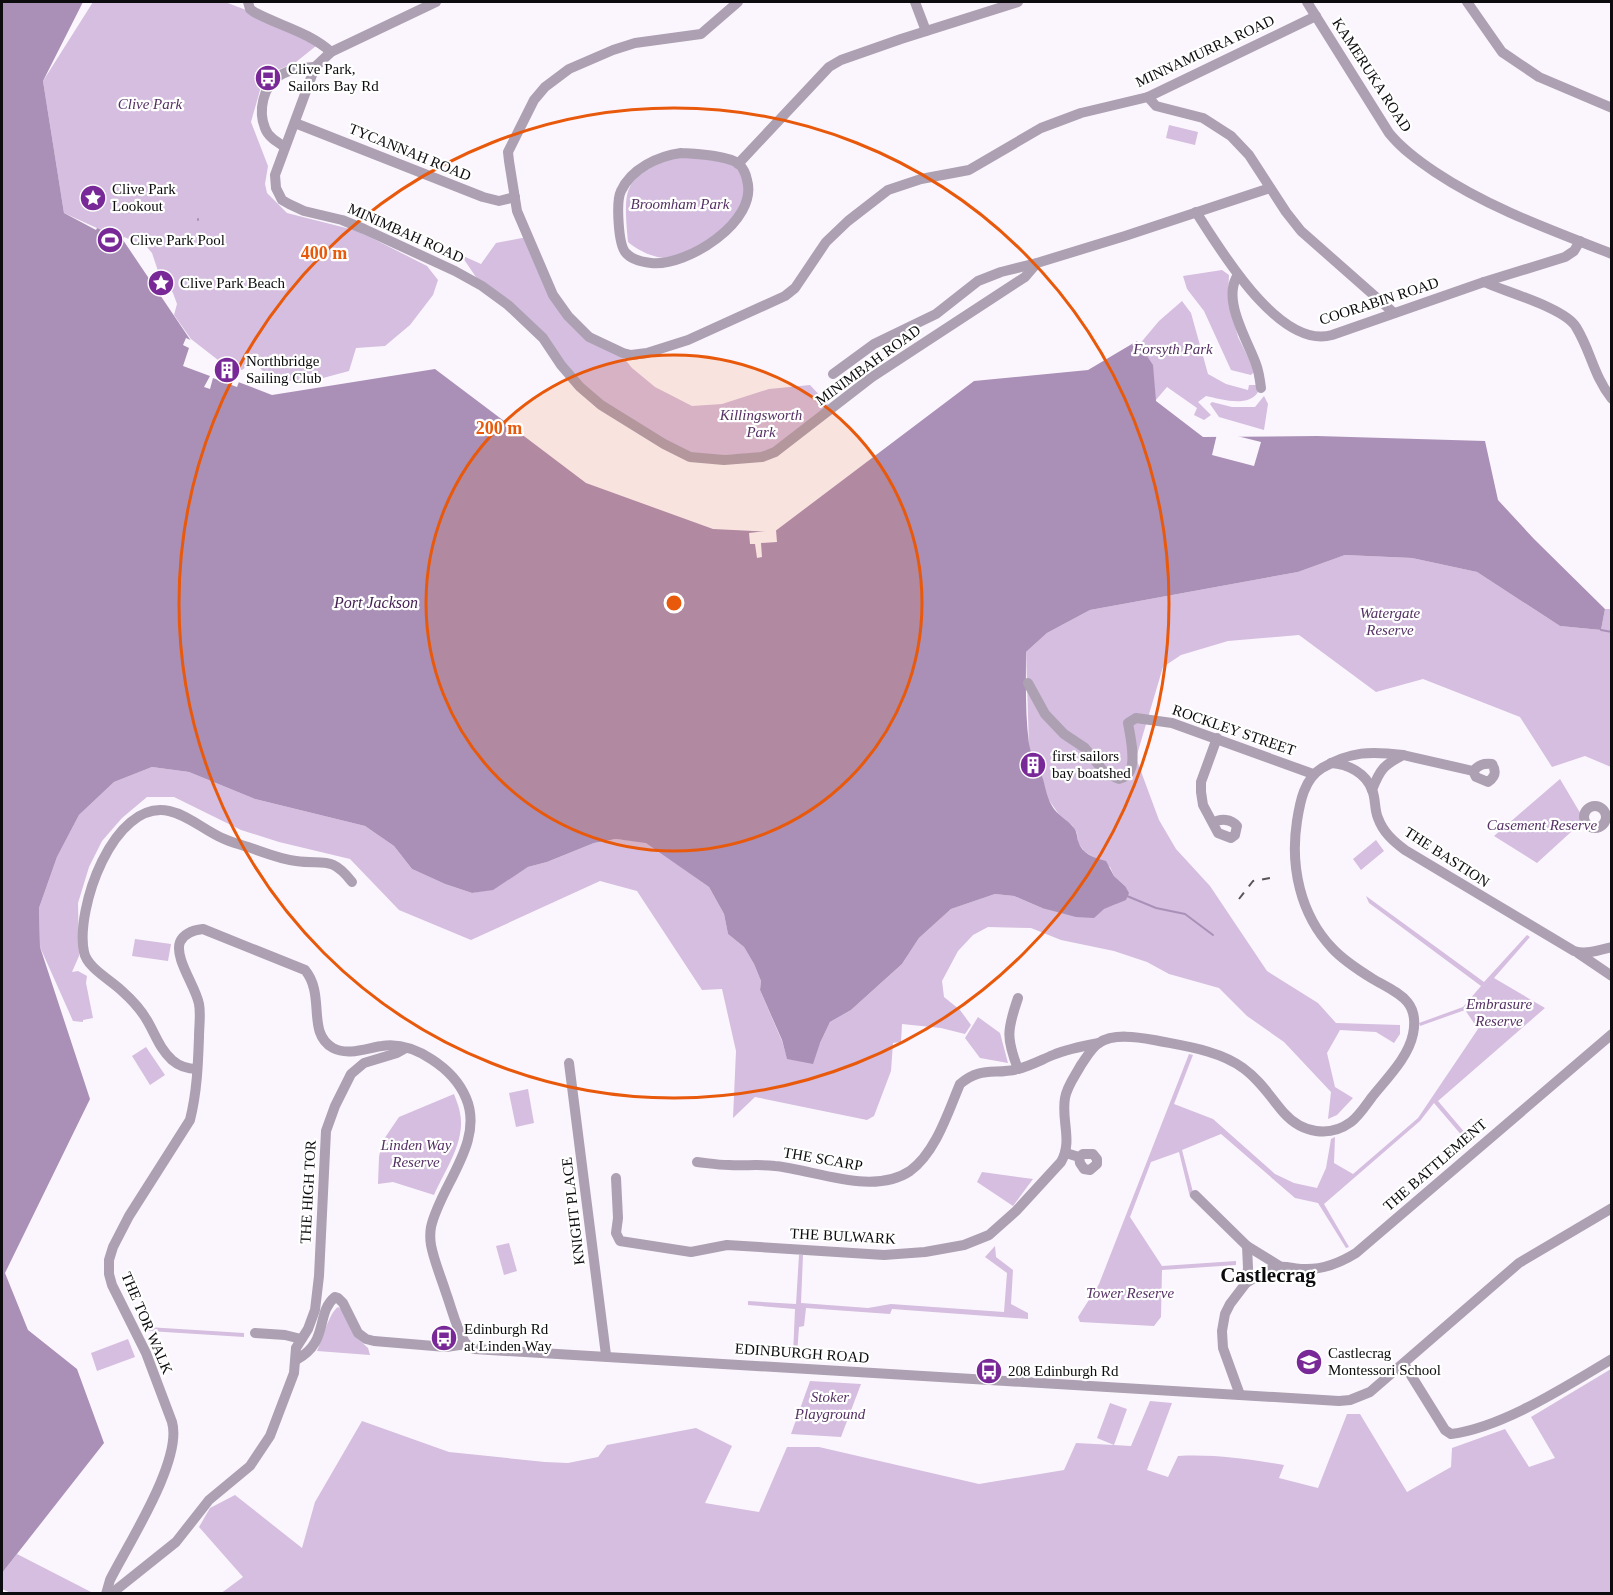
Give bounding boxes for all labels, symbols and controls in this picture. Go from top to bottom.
street label: MINNAMURRA ROAD [1133,12,1277,90]
street label: KAMERUKA ROAD [1329,15,1415,135]
place label: Clive Park, Sailors Bay Rd [288,61,379,94]
bus stop icon: Clive Park, Sailors Bay Rd [253,63,283,93]
park label: Clive Park [118,96,183,112]
street label: TYCANNAH ROAD [347,120,474,184]
place label: Clive Park Lookout [112,181,176,214]
place icon: Clive Park Lookout [78,183,108,213]
park label: Broomham Park [630,196,730,212]
street label: MINIMBAH ROAD [345,200,467,266]
sports icon: Clive Park Pool [95,225,125,255]
place label: Clive Park Pool [130,232,225,248]
text: 400 m [301,243,347,263]
place icon: Clive Park Beach [146,268,176,298]
street label: COORABIN ROAD [1317,274,1441,328]
place label: Clive Park Beach [180,275,285,291]
street label: MINIMBAH ROAD [813,322,924,408]
park label: Forsyth Park [1132,341,1213,357]
place label: Northbridge Sailing Club [246,353,321,386]
building icon: Northbridge Sailing Club [212,355,242,385]
park label: Killingsworth Park [719,407,802,440]
text: 200 m [476,418,522,438]
centre of rings [664,593,684,613]
water label: Port Jackson [333,594,418,611]
park label: Watergate Reserve [1360,605,1421,638]
street label: ROCKLEY STREET [1170,701,1298,759]
place label: first sailors bay boatshed [1052,748,1131,781]
building icon: first sailors bay boatshed [1018,750,1048,780]
park label: Casement Reserve [1487,817,1598,833]
street label: THE BASTION [1402,824,1493,890]
park label: Embrasure Reserve [1465,996,1532,1029]
street label: THE BATTLEMENT [1380,1116,1490,1214]
park label: Linden Way Reserve [380,1137,452,1170]
street label: THE HIGH TOR [297,1140,319,1244]
street label: THE SCARP [782,1144,864,1174]
street label: KNIGHT PLACE [558,1156,588,1266]
street label: THE BULWARK [790,1225,896,1247]
district label: Castlecrag [1220,1263,1316,1287]
street label: THE TOR WALK [118,1270,176,1377]
park label: Tower Reserve [1086,1285,1174,1301]
place label: Edinburgh Rd at Linden Way [464,1321,552,1354]
bus stop icon: Edinburgh Rd at Linden Way [429,1323,459,1353]
street label: EDINBURGH ROAD [734,1340,870,1366]
place label: Castlecrag Montessori School [1328,1345,1441,1378]
school or university icon: Castlecrag Montessori School [1294,1347,1324,1377]
bus stop icon: 208 Edinburgh Rd [974,1356,1004,1386]
place label: 208 Edinburgh Rd [1008,1363,1119,1379]
park label: Stoker Playground [794,1389,866,1422]

